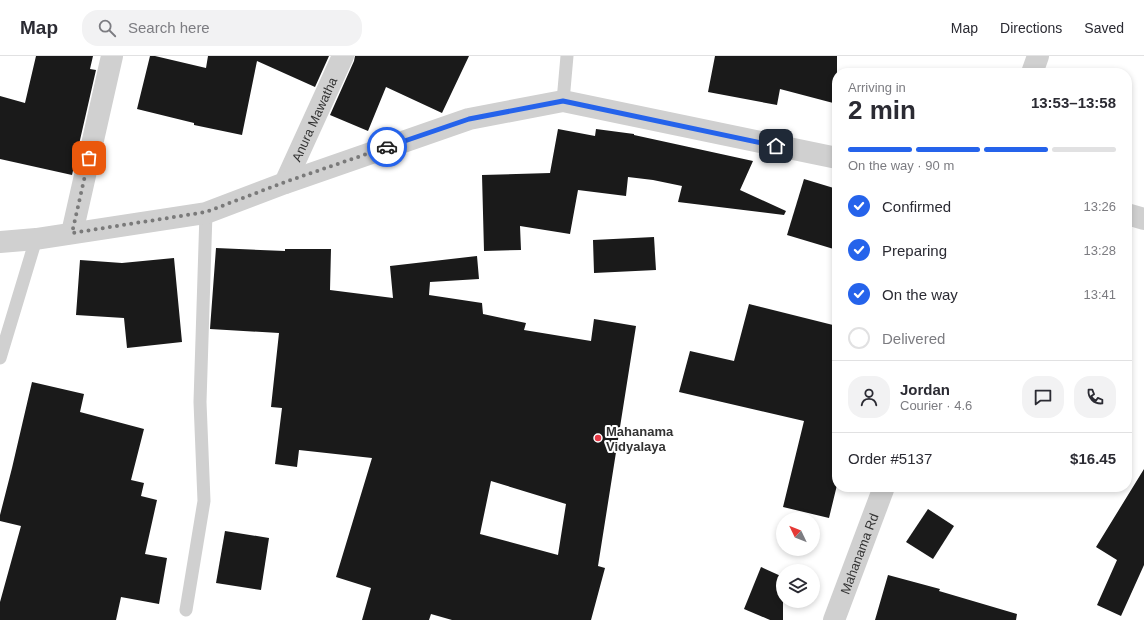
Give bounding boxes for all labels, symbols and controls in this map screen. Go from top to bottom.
search box [82,10,362,46]
text: Map [20,17,58,38]
icon: search [96,17,118,39]
text: Search here [128,19,210,36]
text: Map [951,20,978,36]
text: Directions [1000,20,1062,36]
text: Saved [1084,20,1124,36]
street label: Anura Mawatha [288,74,340,164]
text: Arriving in [848,80,906,95]
text: 13:53–13:58 [1031,94,1116,111]
text: 2 min [848,95,916,125]
courier [367,127,407,167]
pin [759,129,793,163]
icon: home [765,135,787,157]
icon: car [376,136,398,158]
pin [72,141,106,175]
icon: bag [78,147,100,169]
text: On the way · 90 m [848,158,954,173]
icon: check [848,195,870,217]
text: Confirmed [882,198,951,215]
text: 13:26 [1083,199,1116,214]
icon: check [848,239,870,261]
text: Preparing [882,242,947,259]
text: 13:28 [1083,243,1116,258]
icon: check [848,283,870,305]
text: On the way [882,286,958,303]
text: 13:41 [1083,287,1116,302]
text: Delivered [882,330,945,347]
button: person [848,376,890,418]
button: chat [1022,376,1064,418]
button: phone [1074,376,1116,418]
text: Jordan [900,381,950,398]
text: Courier · 4.6 [900,398,972,413]
place label: Mahanama Vidyalaya [606,424,674,454]
marker: Mahanama Vidyalaya [593,433,603,443]
text: Order #5137 [848,450,932,467]
text: $16.45 [1070,450,1116,467]
street label: Mahanama Rd [837,511,881,596]
north arrow [776,512,820,556]
map controls [776,512,820,608]
button: layers [776,564,820,608]

